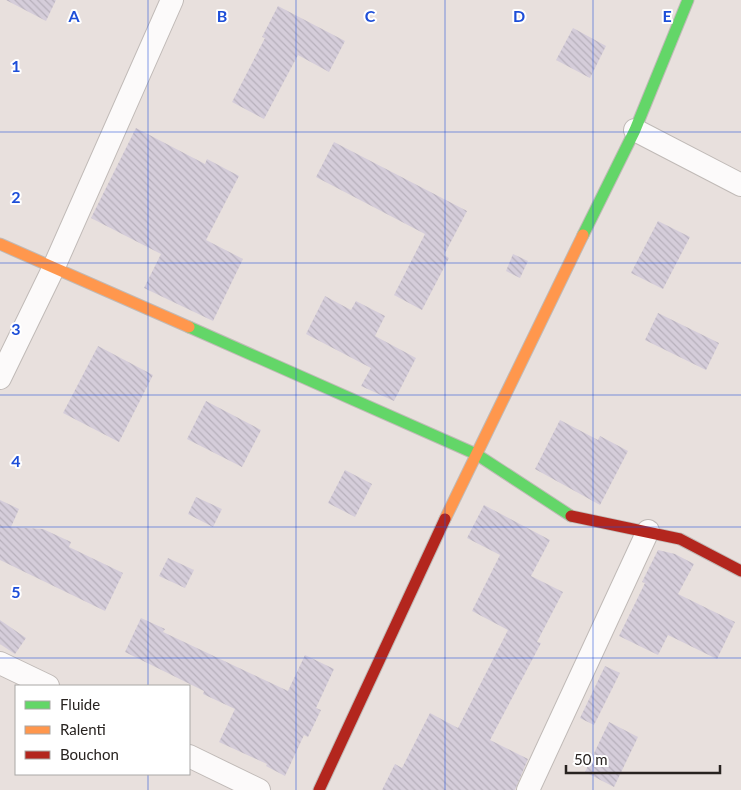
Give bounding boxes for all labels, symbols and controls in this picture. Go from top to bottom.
text: A [67,6,80,25]
text: B [217,6,227,25]
text: C [365,6,376,25]
text: D [513,6,525,25]
text: E [662,6,672,25]
text: 1 [11,56,21,75]
text: 2 [11,187,21,206]
text: 3 [11,319,21,338]
text: 4 [11,451,21,470]
text: 5 [11,582,21,601]
legend [15,685,190,775]
text: Fluide [60,695,100,713]
text: Ralenti [60,720,106,738]
scale bar [566,742,720,774]
text: Bouchon [60,745,119,763]
text: 50 m [574,750,608,768]

